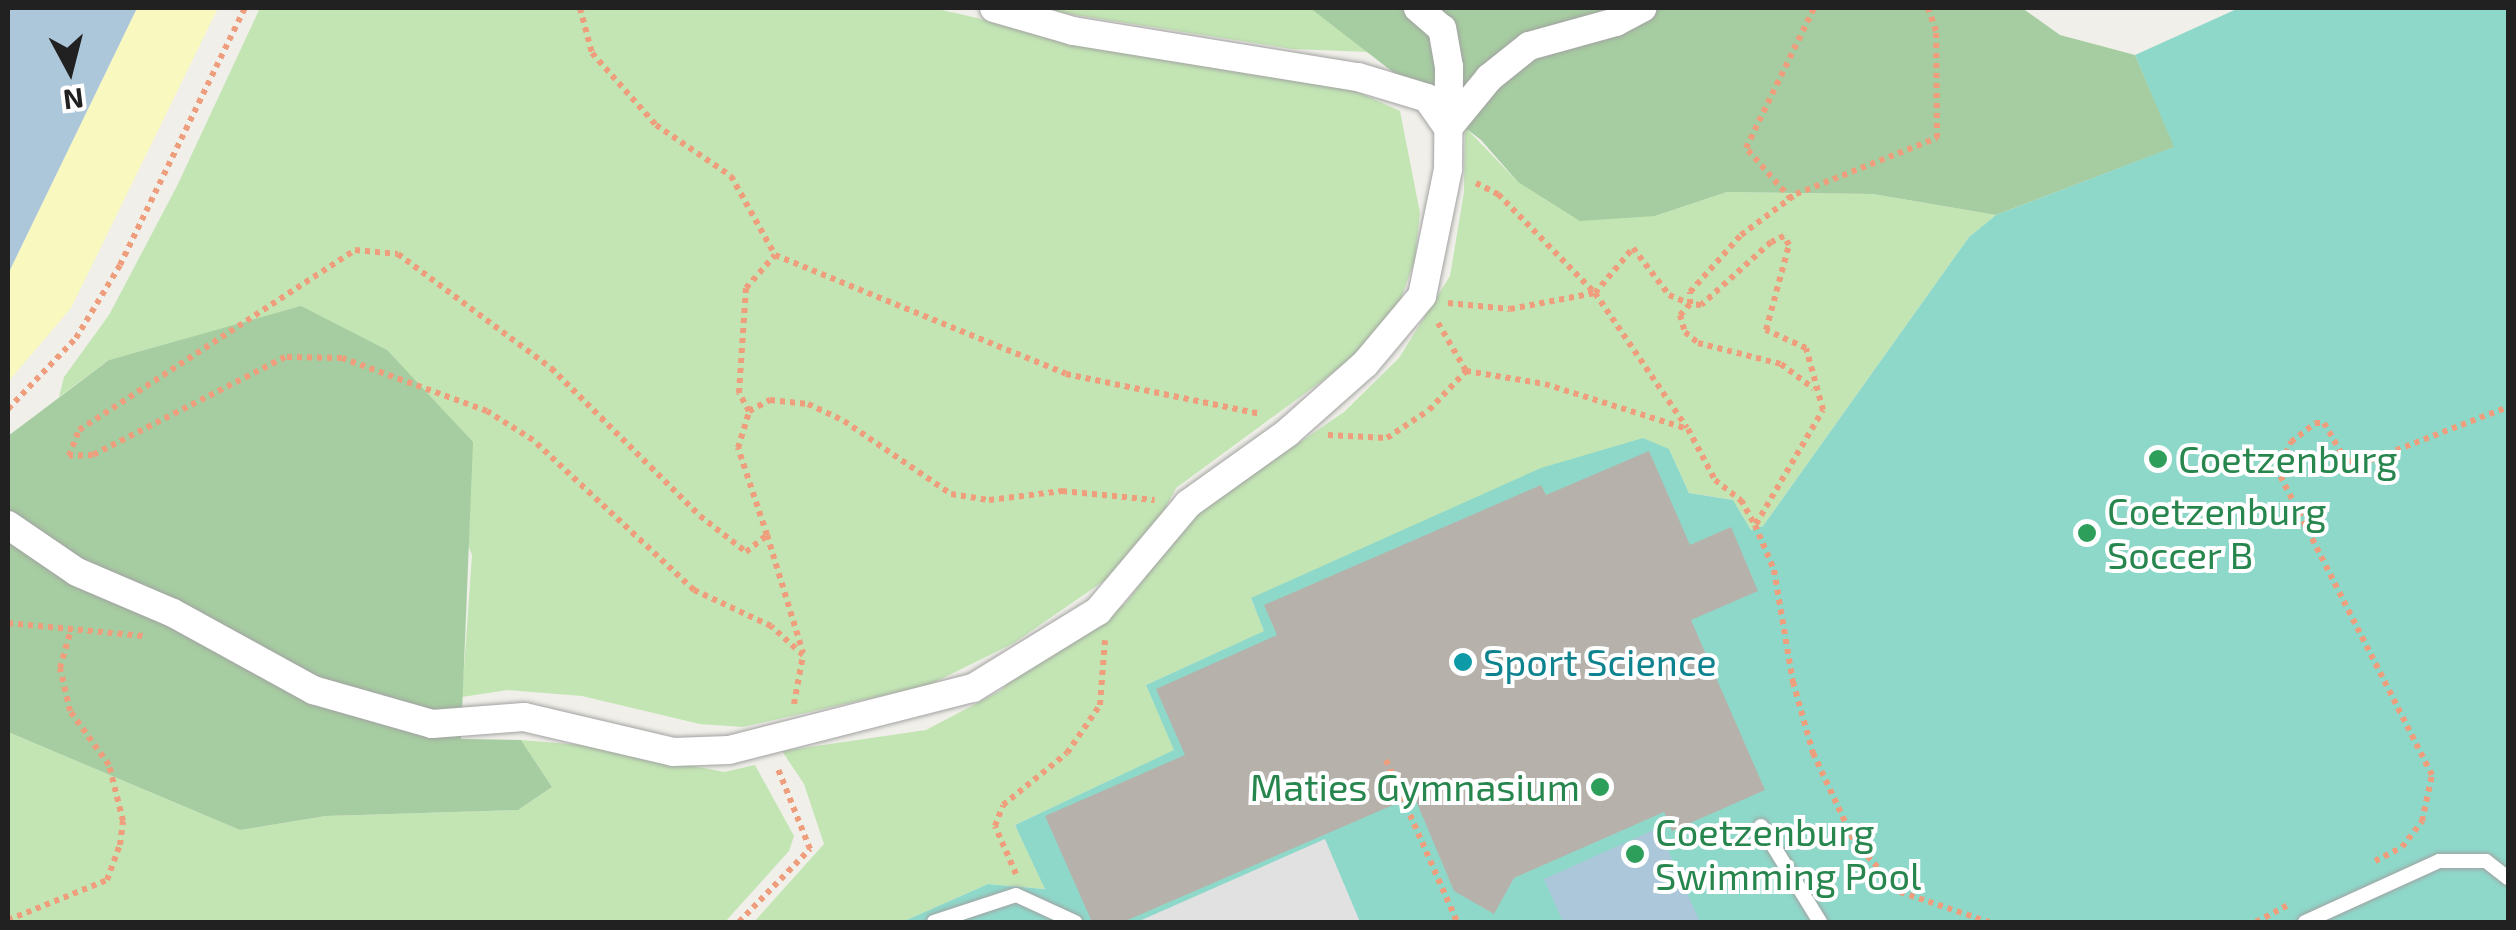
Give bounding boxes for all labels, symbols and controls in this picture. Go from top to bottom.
north arrow [20,20,120,120]
text: N [62,82,86,118]
place label: Coetzenburg [2178,436,2398,482]
marker: Coetzenburg [2147,448,2169,470]
place label: Coetzenburg Soccer B [2107,488,2327,578]
marker: Coetzenburg Soccer B [2076,522,2098,544]
place label: Sport Science [1483,639,1717,685]
marker: Sport Science [1452,651,1474,673]
place label: Maties Gymnasium [1250,764,1580,810]
marker: Maties Gymnasium [1589,776,1611,798]
place label: Coetzenburg Swimming Pool [1655,809,1921,898]
marker: Coetzenburg Swimming Pool [1624,843,1646,865]

